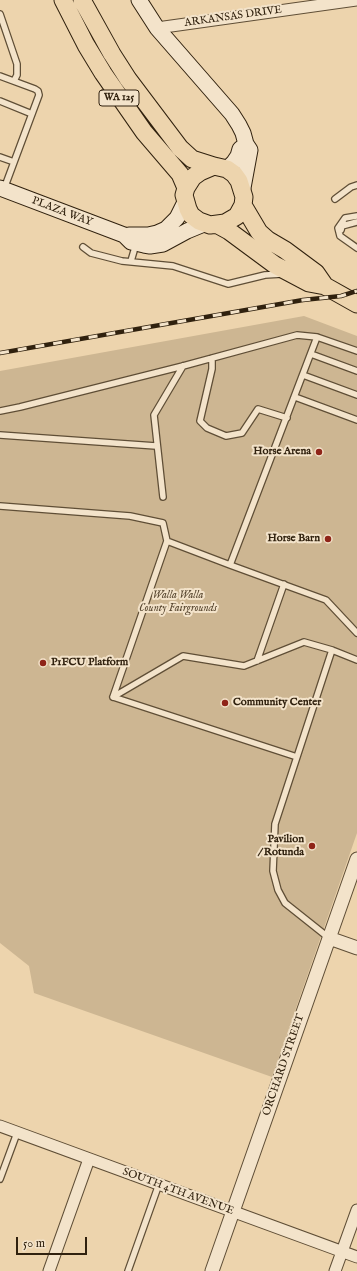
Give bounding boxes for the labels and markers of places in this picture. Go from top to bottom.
place label: Horse Arena [253,445,311,459]
marker: Horse Arena [314,447,324,457]
place label: Horse Barn [268,532,320,546]
marker: Horse Barn [323,534,333,544]
place label: P1FCU Platform [51,656,128,670]
marker: P1FCU Platform [38,658,48,668]
place label: Community Center [233,696,321,710]
marker: Community Center [220,698,230,708]
place label: Pavilion / Rotunda [258,833,304,859]
marker: Pavilion / Rotunda [307,841,317,851]

